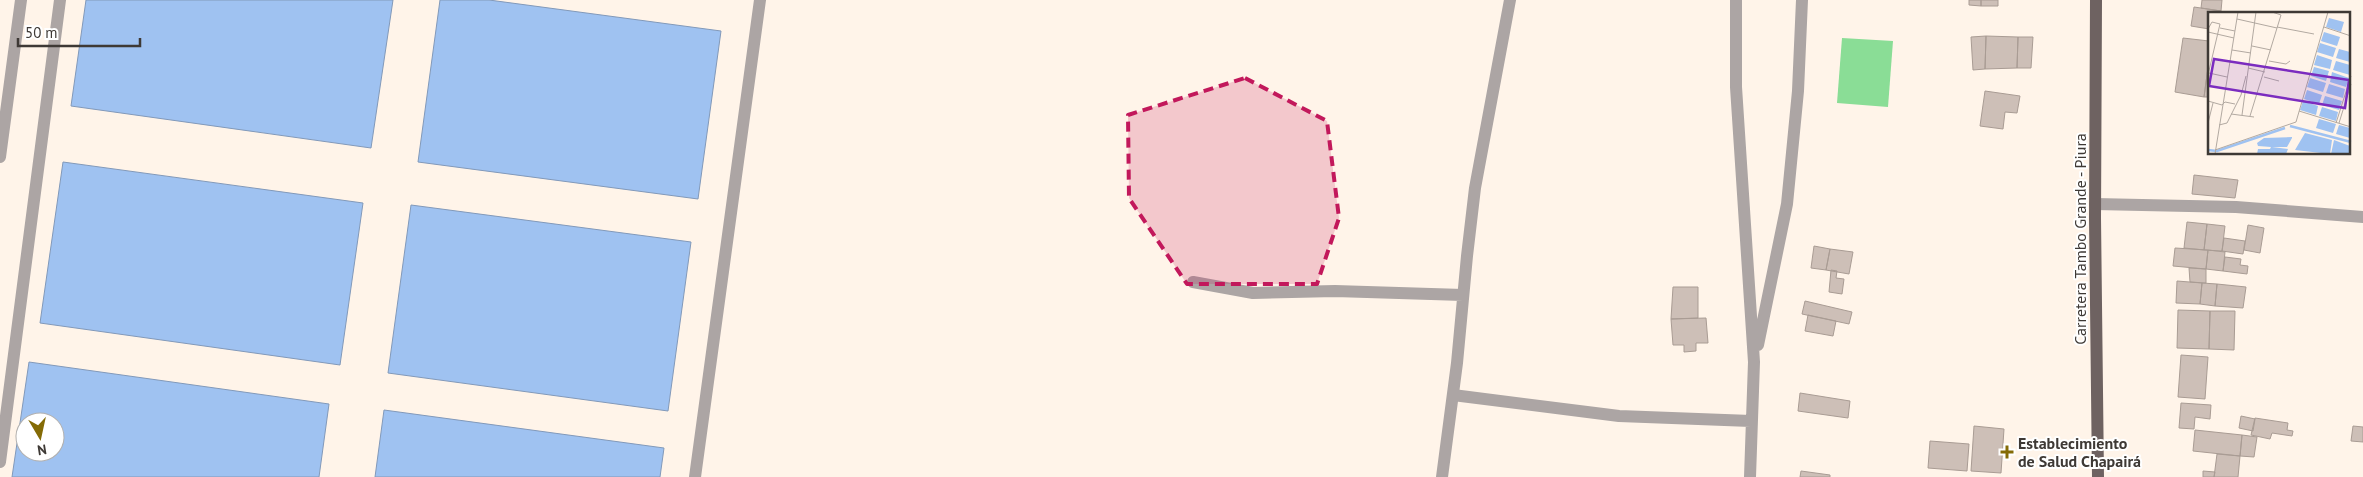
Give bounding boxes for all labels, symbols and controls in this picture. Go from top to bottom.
inset map [2208,12,2350,155]
scale bar [18,15,140,47]
text: 50 m [25,23,58,42]
street label: Carretera Tambo Grande - Piura [2070,133,2090,345]
north arrow [15,412,65,462]
place label: Establecimiento de Salud Chapairá [2018,433,2141,471]
text: N [36,440,48,459]
marker: Establecimiento de Salud Chapairá [2000,445,2014,459]

